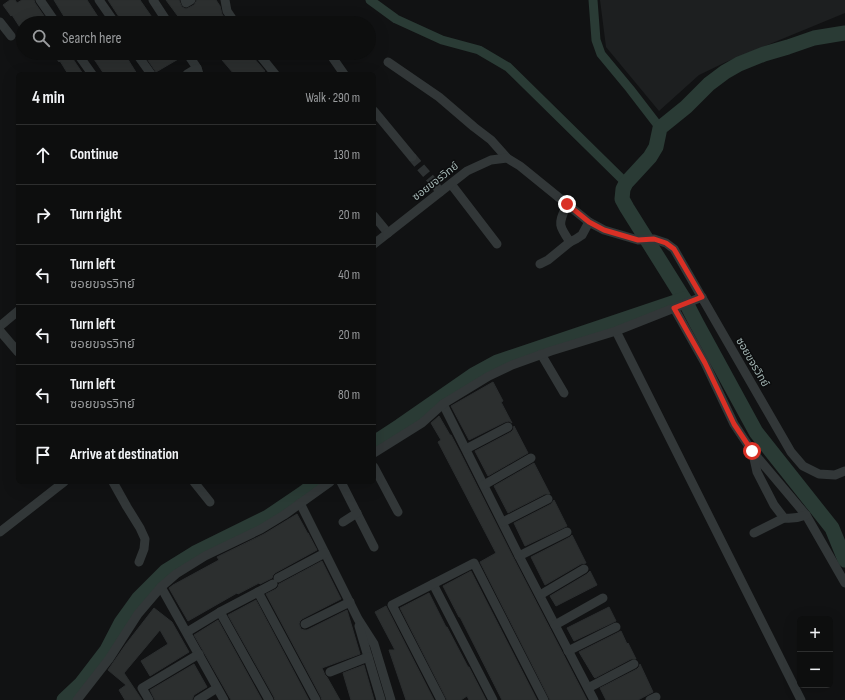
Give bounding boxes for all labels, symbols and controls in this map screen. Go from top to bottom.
search box [16,16,376,60]
icon: search [30,27,52,49]
text: Search here [62,29,122,48]
text: 4 min [32,88,65,108]
text: Walk · 290 m [305,90,360,106]
icon: ahead [32,144,54,166]
text: Continue [70,145,119,164]
text: 130 m [334,147,360,163]
street label: ซอยขจรวิทย์ [410,159,461,203]
route end [558,195,576,213]
icon: right [32,204,54,226]
text: Turn right [70,205,122,224]
text: 20 m [338,207,360,223]
text: Turn left [70,255,115,274]
icon: left [32,264,54,286]
text: 40 m [338,267,360,283]
text: ซอยขจรวิทย์ [70,276,135,292]
text: Turn left [70,315,115,334]
icon: left [32,324,54,346]
text: 20 m [338,327,360,343]
street label: ซอยขจรวิทย์ [733,335,772,389]
text: ซอยขจรวิทย์ [70,336,135,352]
text: Turn left [70,375,115,394]
icon: left [32,384,54,406]
text: 80 m [338,387,360,403]
text: ซอยขจรวิทย์ [70,396,135,412]
route start [743,442,761,460]
icon: arrive [32,444,54,466]
text: Arrive at destination [70,445,179,464]
map controls [797,616,833,688]
button: + [797,616,833,652]
button: − [797,652,833,688]

